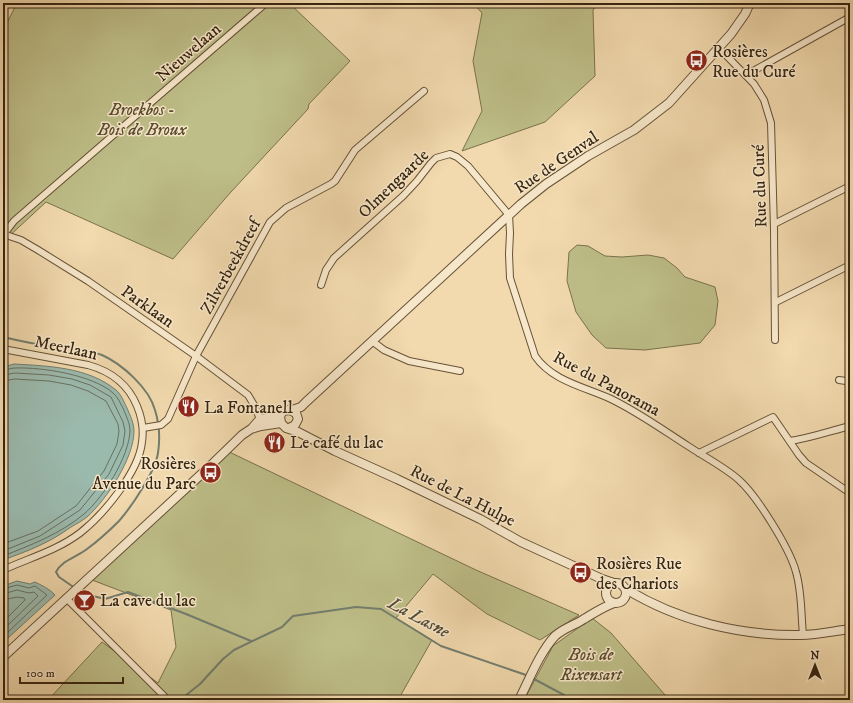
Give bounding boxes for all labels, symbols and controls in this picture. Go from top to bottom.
street label: Nieuwelaan [151,18,226,87]
place label: Rosières Rue du Curé [712,41,795,83]
bus stop icon: Rosières Rue du Curé [684,48,710,74]
park label: Broekbos - Bois de Broux [97,99,188,141]
street label: Rue de Genval [510,127,603,199]
street label: Olmengaarde [354,144,434,223]
street label: Rue du Curé [748,144,772,228]
street label: Zilverbeekdreef [196,213,267,318]
street label: Parklaan [116,281,178,333]
street label: Meerlaan [32,331,100,365]
street label: Rue du Panorama [549,346,665,422]
restaurant icon: La Fontanell [175,394,201,420]
place label: La Fontanell [204,397,293,419]
restaurant icon: Le café du lac [261,429,287,455]
place label: Le café du lac [290,432,384,454]
place label: Rosières Avenue du Parc [92,453,196,495]
bus stop icon: Rosières Avenue du Parc [198,460,224,486]
street label: Rue de La Hulpe [406,460,519,532]
place label: Rosières Rue des Chariots [596,553,682,595]
bus stop icon: Rosières Rue des Chariots [568,560,594,586]
bar icon: La cave du lac [72,587,98,613]
place label: La cave du lac [100,590,196,612]
water label: La Lasne [383,592,454,644]
park label: Bois de Rixensart [559,644,623,686]
north arrow [795,645,835,685]
text: N [810,649,820,663]
scale bar [20,659,123,685]
text: 100 m [26,666,55,681]

